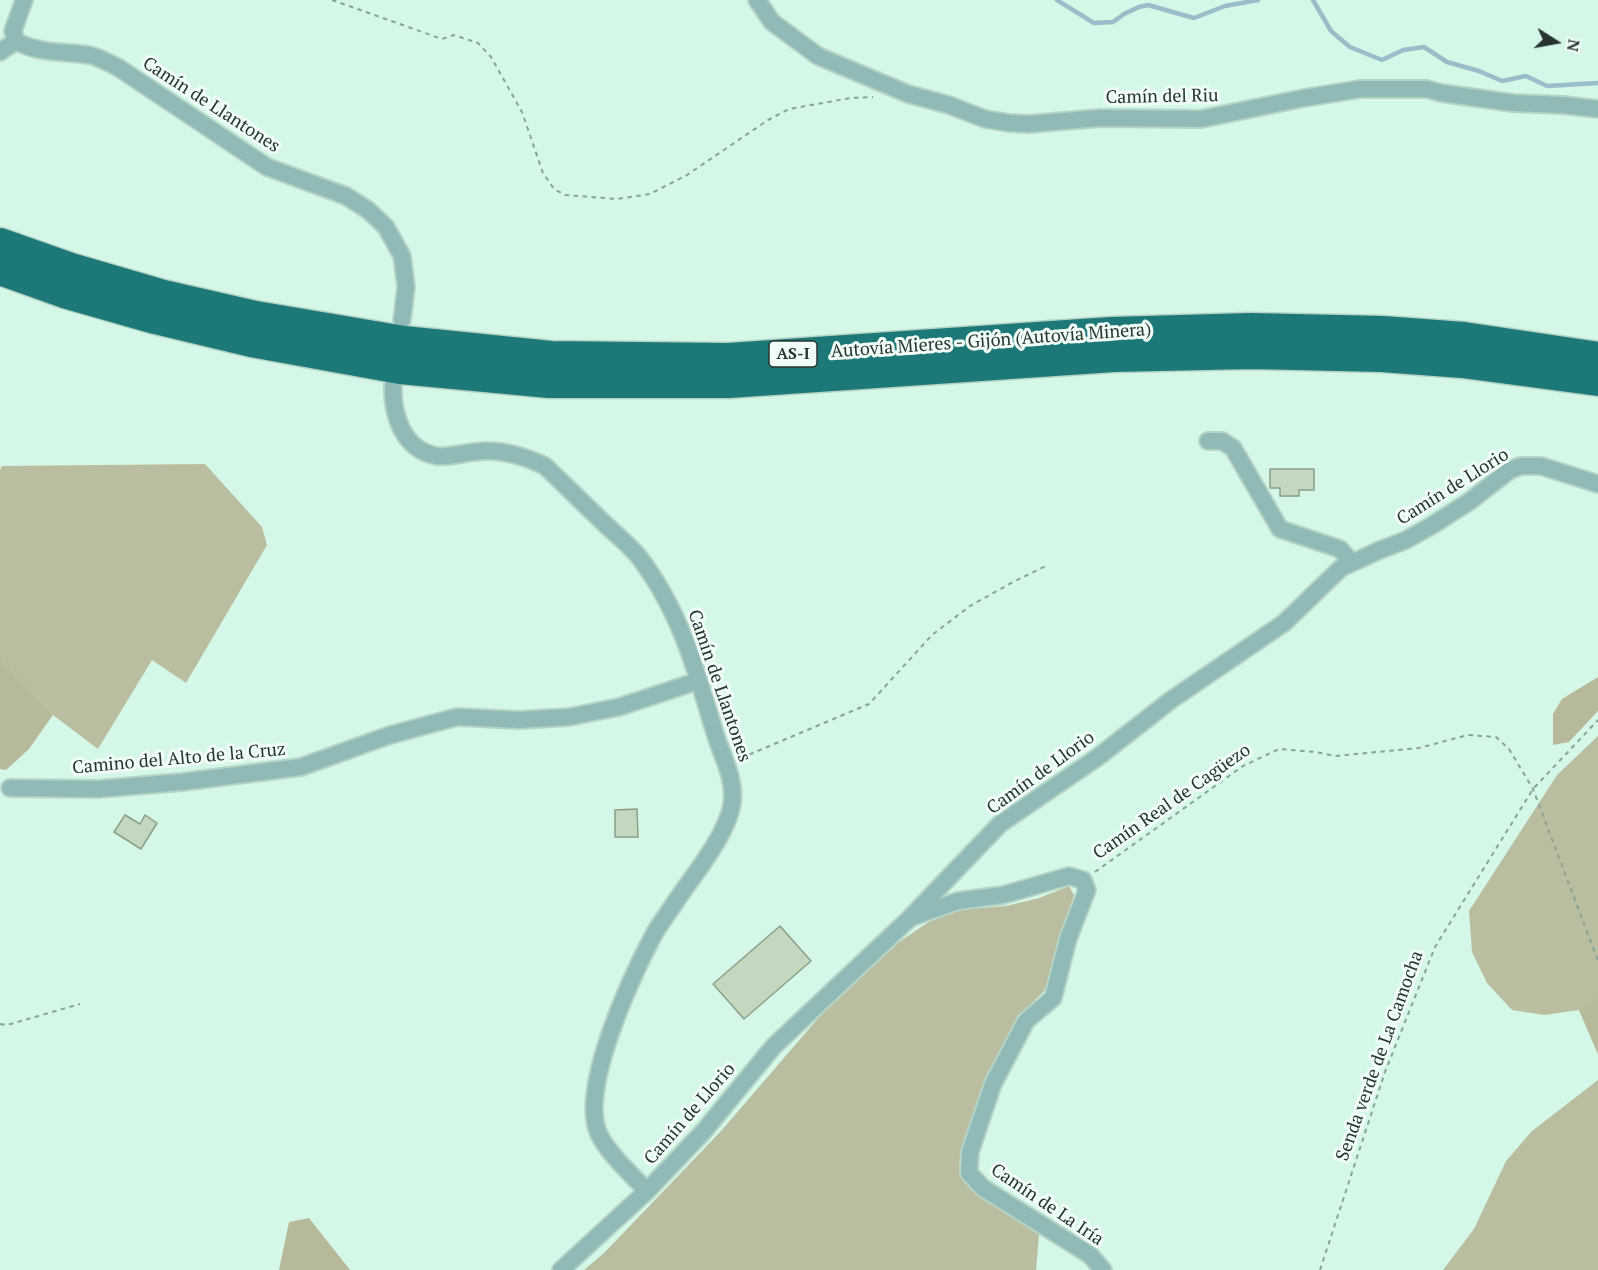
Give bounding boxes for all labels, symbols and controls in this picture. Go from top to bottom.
north arrow [1526,12,1586,72]
text: N [1562,37,1586,53]
street label: Camín de Llantones [138,53,284,157]
street label: Camín del Riu [1105,85,1219,109]
street label: Autovía Mieres - Gijón (Autovía Minera) [830,319,1152,363]
road number: AS-I [769,341,817,367]
street label: Camín de Llorio [1393,444,1513,530]
street label: Camín de Llantones [683,607,755,765]
street label: Camín de Llorio [983,727,1099,819]
street label: Camino del Alto de la Cruz [71,739,287,779]
street label: Camín Real de Cagüezo [1089,740,1255,864]
street label: Senda verde de La Camocha [1332,948,1428,1164]
street label: Camín de Llorio [640,1059,740,1169]
street label: Camín de La Iría [987,1159,1107,1251]

